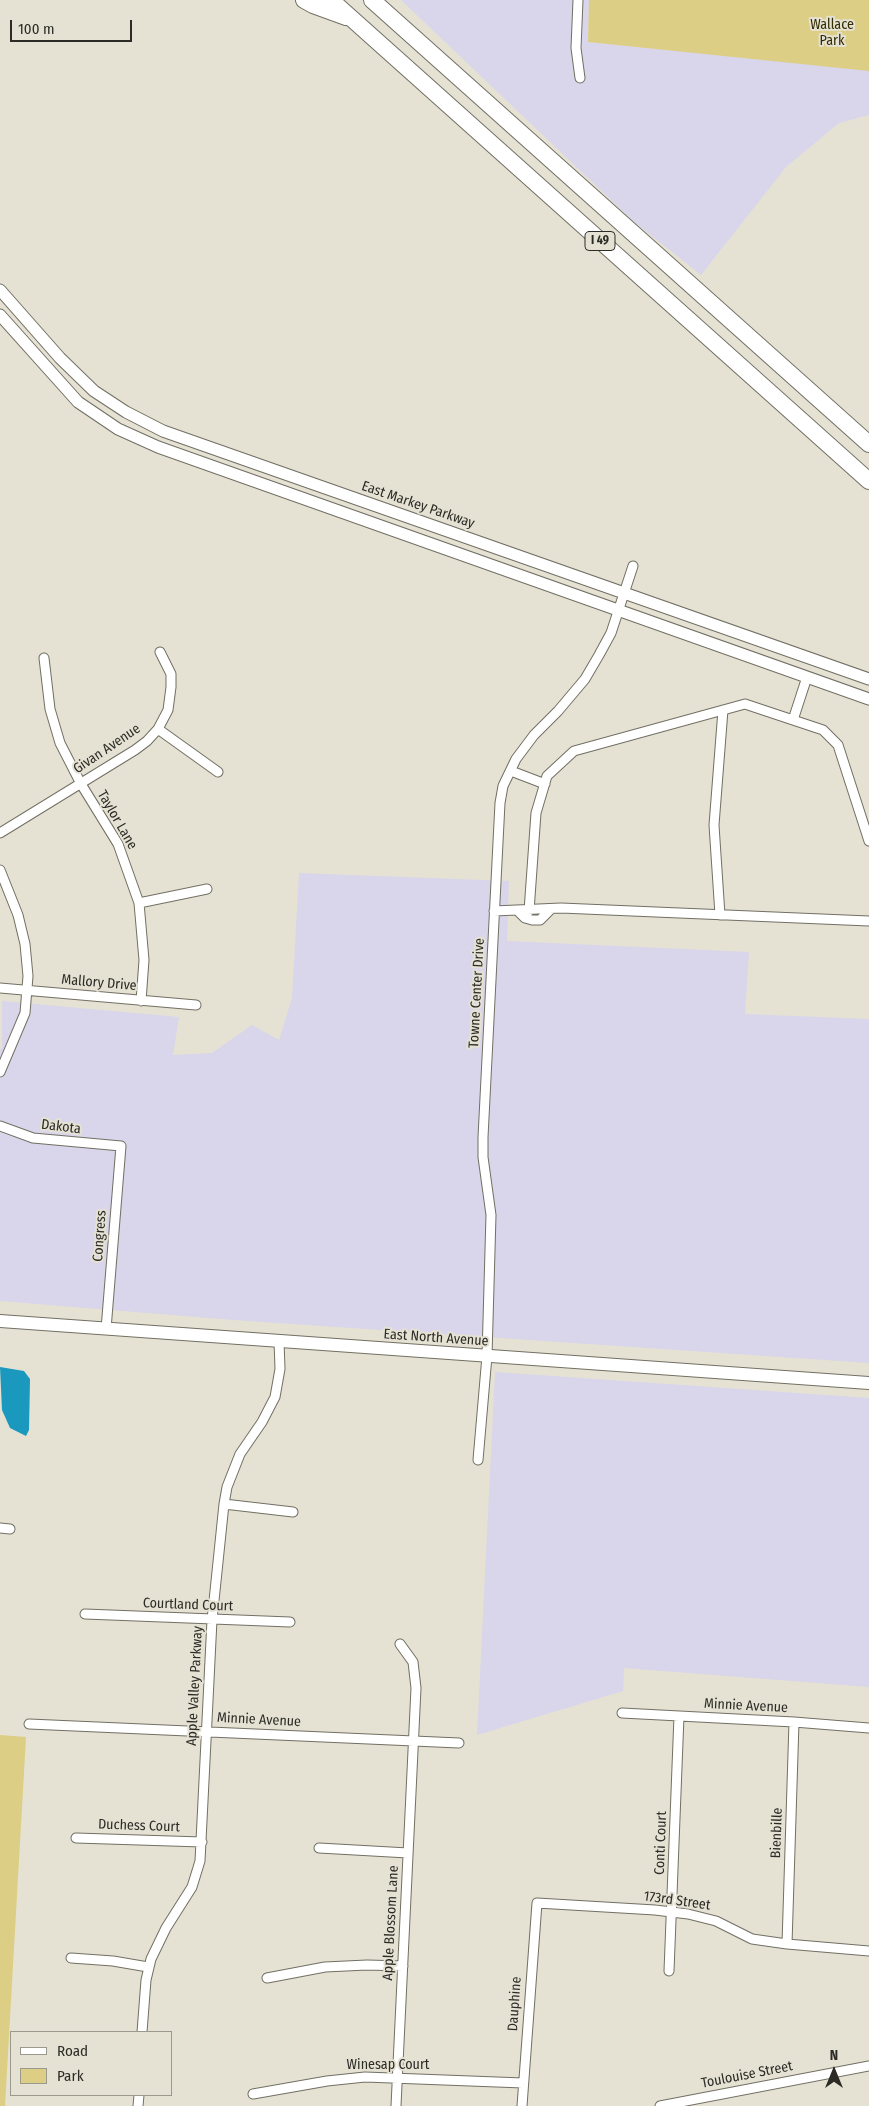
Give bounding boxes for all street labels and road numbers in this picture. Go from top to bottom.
road number: I 49 [585,232,615,250]
street label: East Markey Parkway [359,478,477,532]
street label: Givan Avenue [70,720,144,778]
street label: Taylor Lane [93,788,141,852]
street label: Towne Center Drive [466,938,488,1048]
street label: Mallory Drive [61,971,137,995]
street label: Dakota [40,1116,82,1138]
street label: Congress [90,1210,110,1262]
street label: East North Avenue [383,1326,489,1350]
street label: Courtland Court [142,1595,234,1615]
street label: Apple Valley Parkway [183,1626,207,1746]
street label: Minnie Avenue [704,1695,788,1717]
street label: Minnie Avenue [217,1709,301,1731]
street label: Bienbille [768,1807,786,1859]
street label: Conti Court [651,1811,671,1875]
street label: Duchess Court [98,1816,180,1836]
street label: Apple Blossom Lane [380,1865,402,1981]
street label: 173rd Street [643,1888,711,1914]
street label: Dauphine [505,1976,525,2032]
street label: Winesap Court [347,2057,429,2073]
street label: Toulouise Street [700,2058,794,2092]

